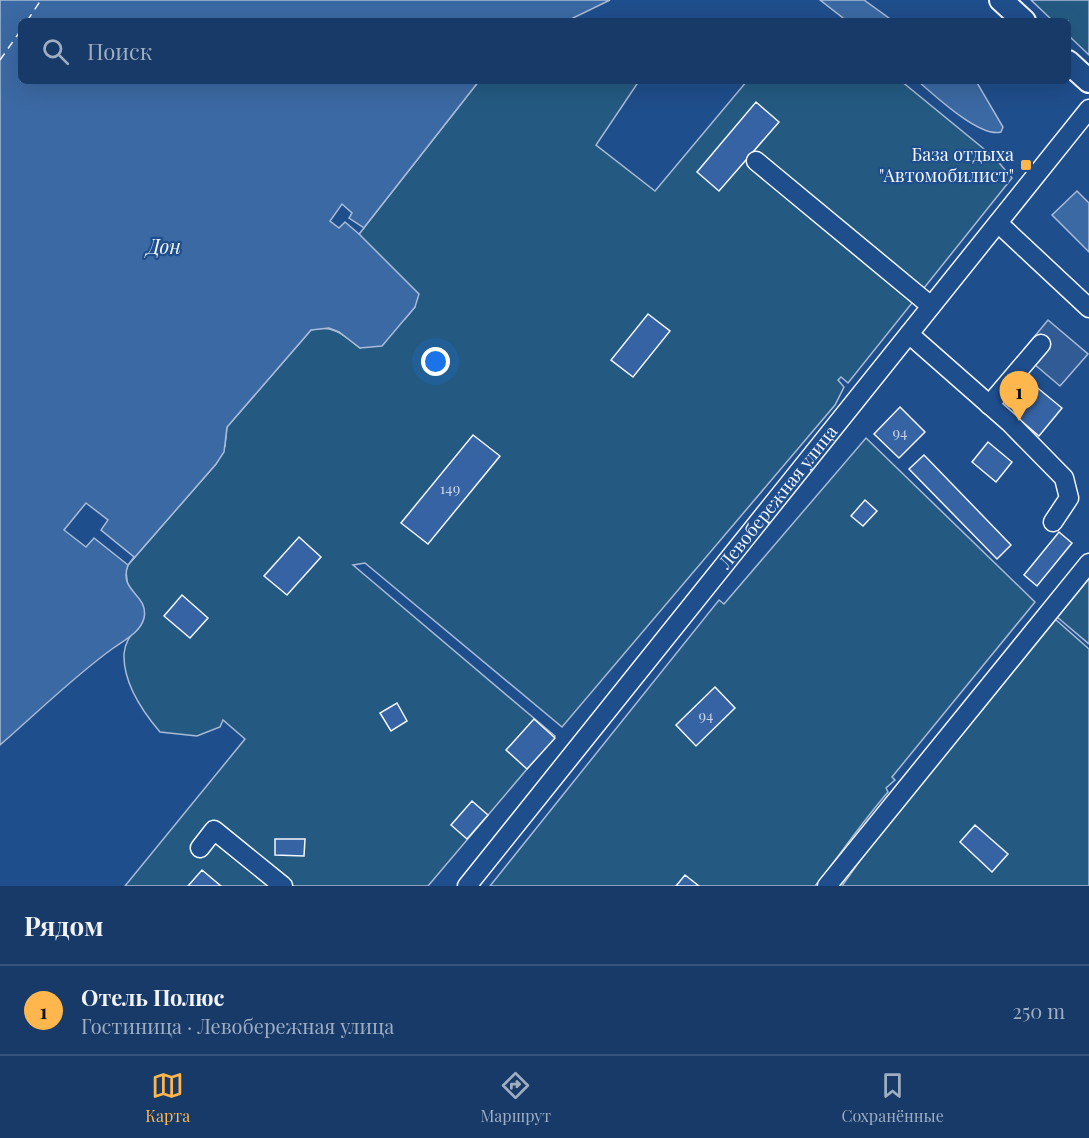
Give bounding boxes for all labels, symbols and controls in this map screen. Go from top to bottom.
search box [18,18,1071,84]
icon: search [39,35,72,68]
text: Поиск [87,36,152,66]
place label: База отдыха "Автомобилист" [879,142,1014,187]
marker: База отдыха "Автомобилист" [1019,158,1033,172]
water label: Дон [144,232,181,259]
your location [421,347,450,376]
pin: 1 [1000,372,1038,421]
street label: Левобережная улица [712,420,842,574]
house number: 94 [892,422,908,442]
house number: 149 [440,478,460,498]
house number: 94 [698,705,714,725]
text: Рядом [24,908,103,943]
text: Отель Полюс [81,982,224,1012]
text: 1 [40,997,47,1024]
text: 250 m [1012,997,1065,1024]
text: Гостиница · Левобережная улица [81,1012,394,1039]
tab: Карта [145,1069,190,1126]
tab: Маршрут [481,1069,551,1126]
tab: Сохранённые [842,1069,944,1126]

